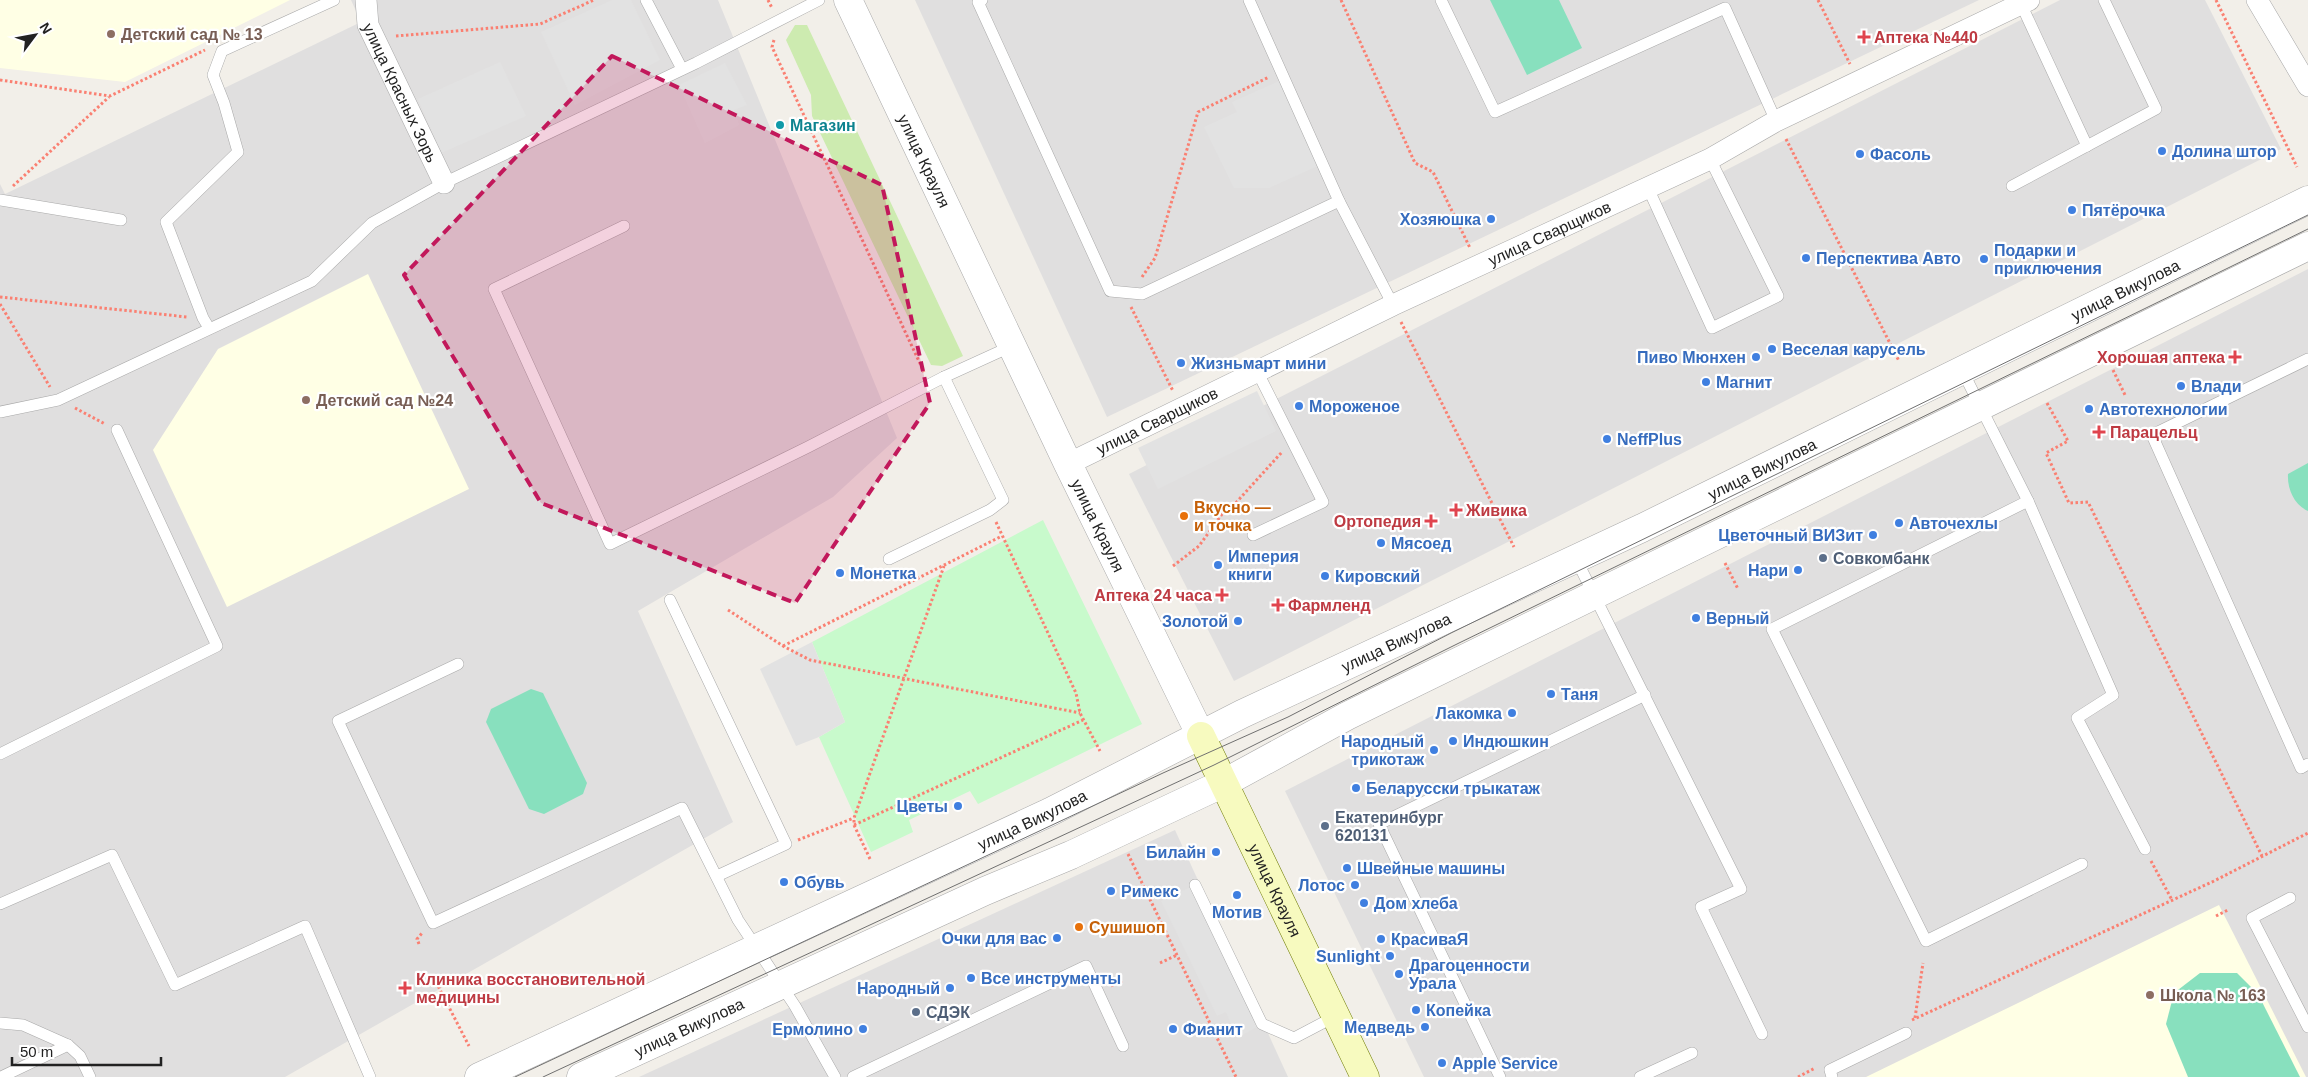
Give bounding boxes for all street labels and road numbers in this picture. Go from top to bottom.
street label: улица Красных Зорь [359,20,441,165]
street label: улица Крауля [894,112,953,210]
street label: улица Сварщиков [1486,198,1614,269]
street label: улица Викулова [2069,257,2183,324]
street label: улица Сварщиков [1094,384,1221,458]
street label: улица Викулова [1705,435,1819,503]
street label: улица Крауля [1068,477,1127,575]
street label: улица Викулова [1339,610,1454,676]
street label: улица Викулова [975,787,1090,853]
street label: улица Крауля [1245,841,1304,940]
street label: улица Викулова [632,995,747,1060]

